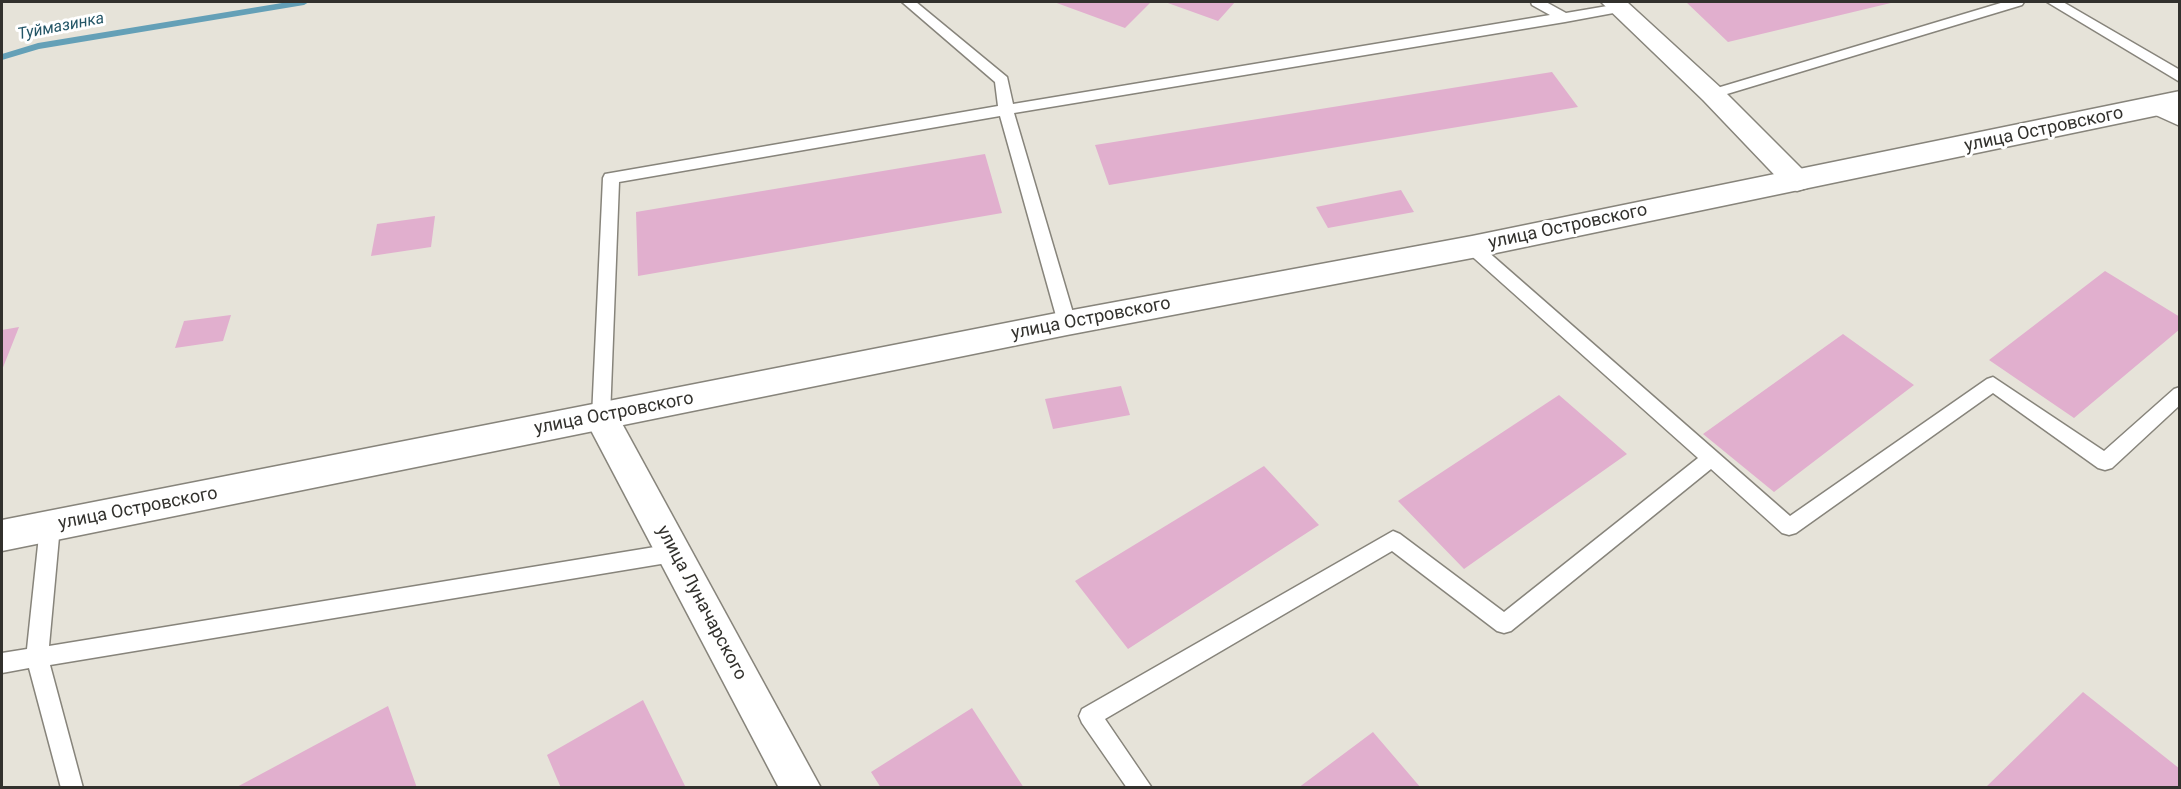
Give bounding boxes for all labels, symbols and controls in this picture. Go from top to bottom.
water label: Туймазинка [16,9,106,45]
street label: улица Островского [1963,103,2125,157]
street label: улица Островского [1487,200,1649,254]
street label: улица Островского [1009,293,1173,345]
street label: улица Островского [532,388,696,440]
street label: улица Островского [56,483,220,535]
street label: улица Луначарского [651,522,751,684]

